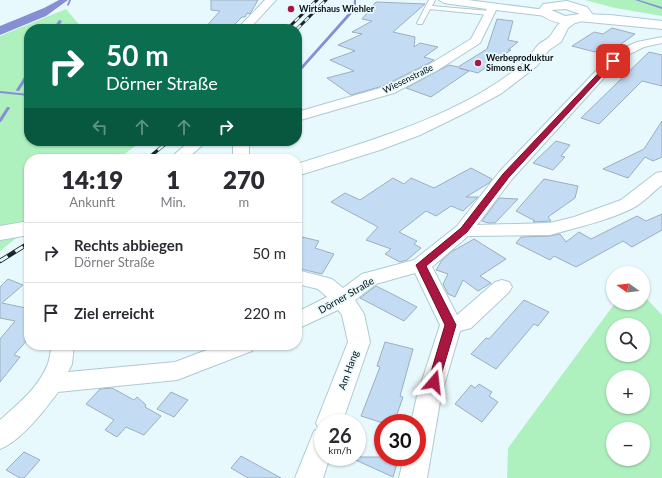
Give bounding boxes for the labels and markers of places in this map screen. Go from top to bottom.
place label: Wirtshaus Wiehler [299,3,375,14]
marker: Wirtshaus Wiehler [286,4,296,14]
pin [596,44,630,78]
place label: Werbeproduktur Simons e.K. [486,52,554,73]
marker: Werbeproduktur Simons e.K. [473,58,483,68]

